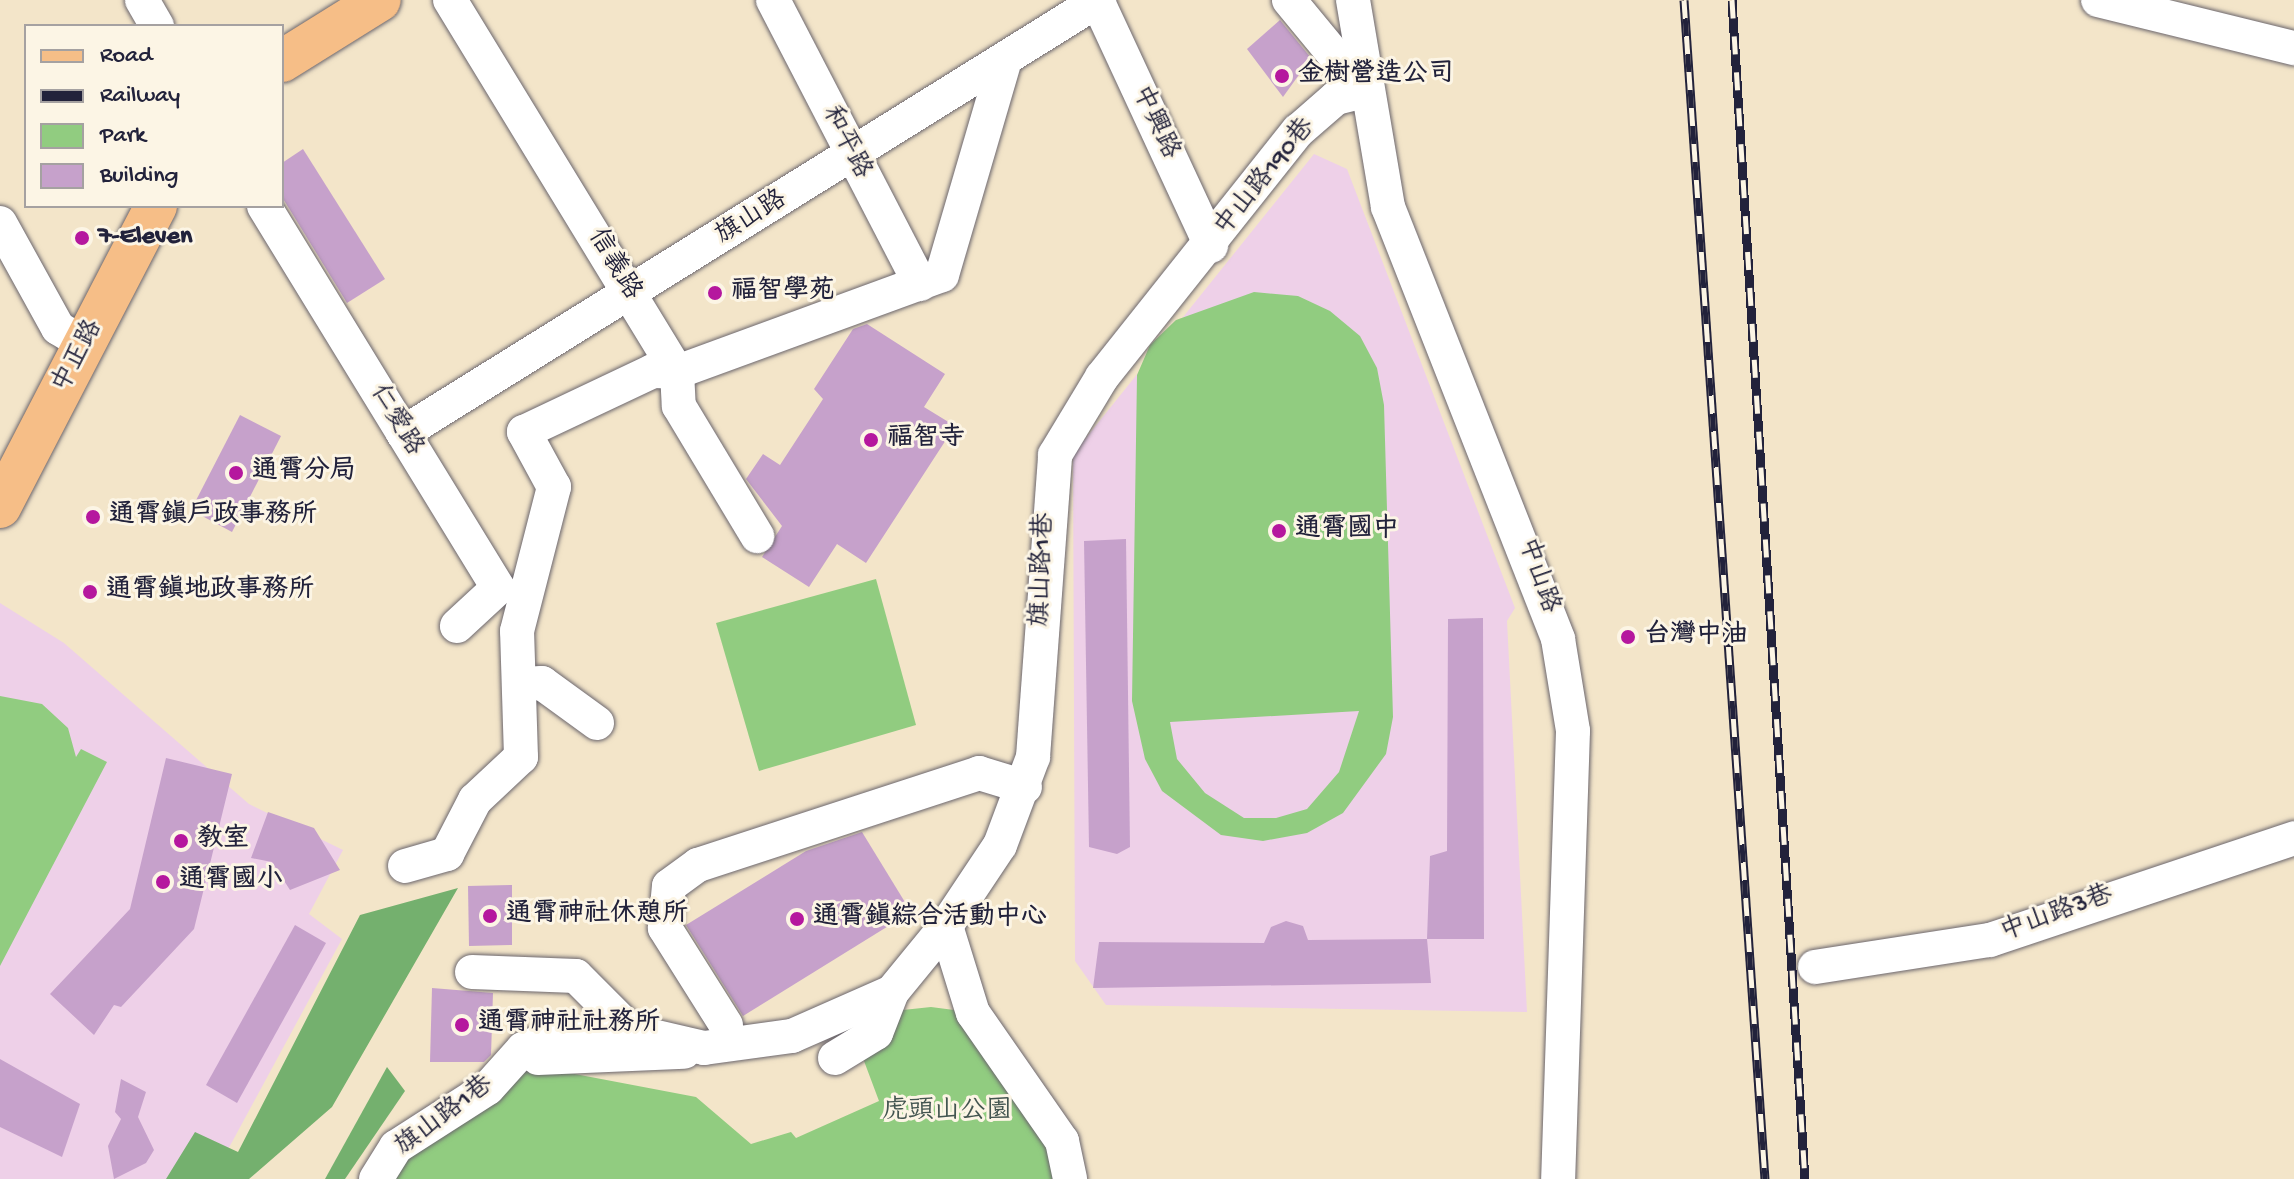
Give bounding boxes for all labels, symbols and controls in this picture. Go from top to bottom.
legend [24,24,284,208]
text: Road [100,42,152,71]
place label: 金樹營造公司 [1298,60,1454,92]
marker: 金樹營造公司 [1273,67,1291,85]
street label: 中興路 [1123,81,1185,165]
text: Railway [100,82,180,111]
street label: 和平路 [813,101,877,185]
street label: 中山路190巷 [1209,113,1323,243]
text: Park [100,122,146,151]
text: Building [100,162,178,191]
street label: 旗山路 [711,185,793,253]
place label: 7-Eleven [98,222,192,254]
street label: 信義路 [580,224,646,306]
marker: 7-Eleven [73,229,91,247]
place label: 福智學苑 [731,277,835,309]
marker: 福智學苑 [706,284,724,302]
street label: 中正路 [47,315,111,399]
street label: 仁愛路 [362,380,428,462]
place label: 福智寺 [887,424,965,456]
marker: 福智寺 [862,431,880,449]
place label: 通霄分局 [252,457,356,489]
marker: 通霄分局 [227,464,245,482]
place label: 通霄鎮戶政事務所 [109,501,317,533]
marker: 通霄鎮戶政事務所 [84,508,102,526]
street label: 旗山路1巷 [1026,512,1062,628]
place label: 通霄國中 [1295,515,1399,547]
marker: 通霄國中 [1270,522,1288,540]
street label: 中山路 [1510,534,1564,618]
place label: 通霄鎮地政事務所 [106,576,314,608]
marker: 通霄鎮地政事務所 [81,583,99,601]
place label: 台灣中油 [1644,621,1748,653]
marker: 台灣中油 [1619,628,1637,646]
place label: 教室 [197,825,249,857]
marker: 教室 [172,832,190,850]
place label: 通霄國小 [179,866,283,898]
marker: 通霄國小 [154,873,172,891]
street label: 中山路3巷 [1996,880,2118,950]
place label: 通霄神社休憩所 [506,900,688,932]
place label: 通霄鎮綜合活動中心 [813,903,1047,935]
marker: 通霄神社休憩所 [481,907,499,925]
marker: 通霄鎮綜合活動中心 [788,910,806,928]
place label: 通霄神社社務所 [478,1009,660,1041]
marker: 通霄神社社務所 [453,1016,471,1034]
street label: 旗山路1巷 [390,1070,500,1164]
park label: 虎頭山公園 [882,1097,1012,1129]

